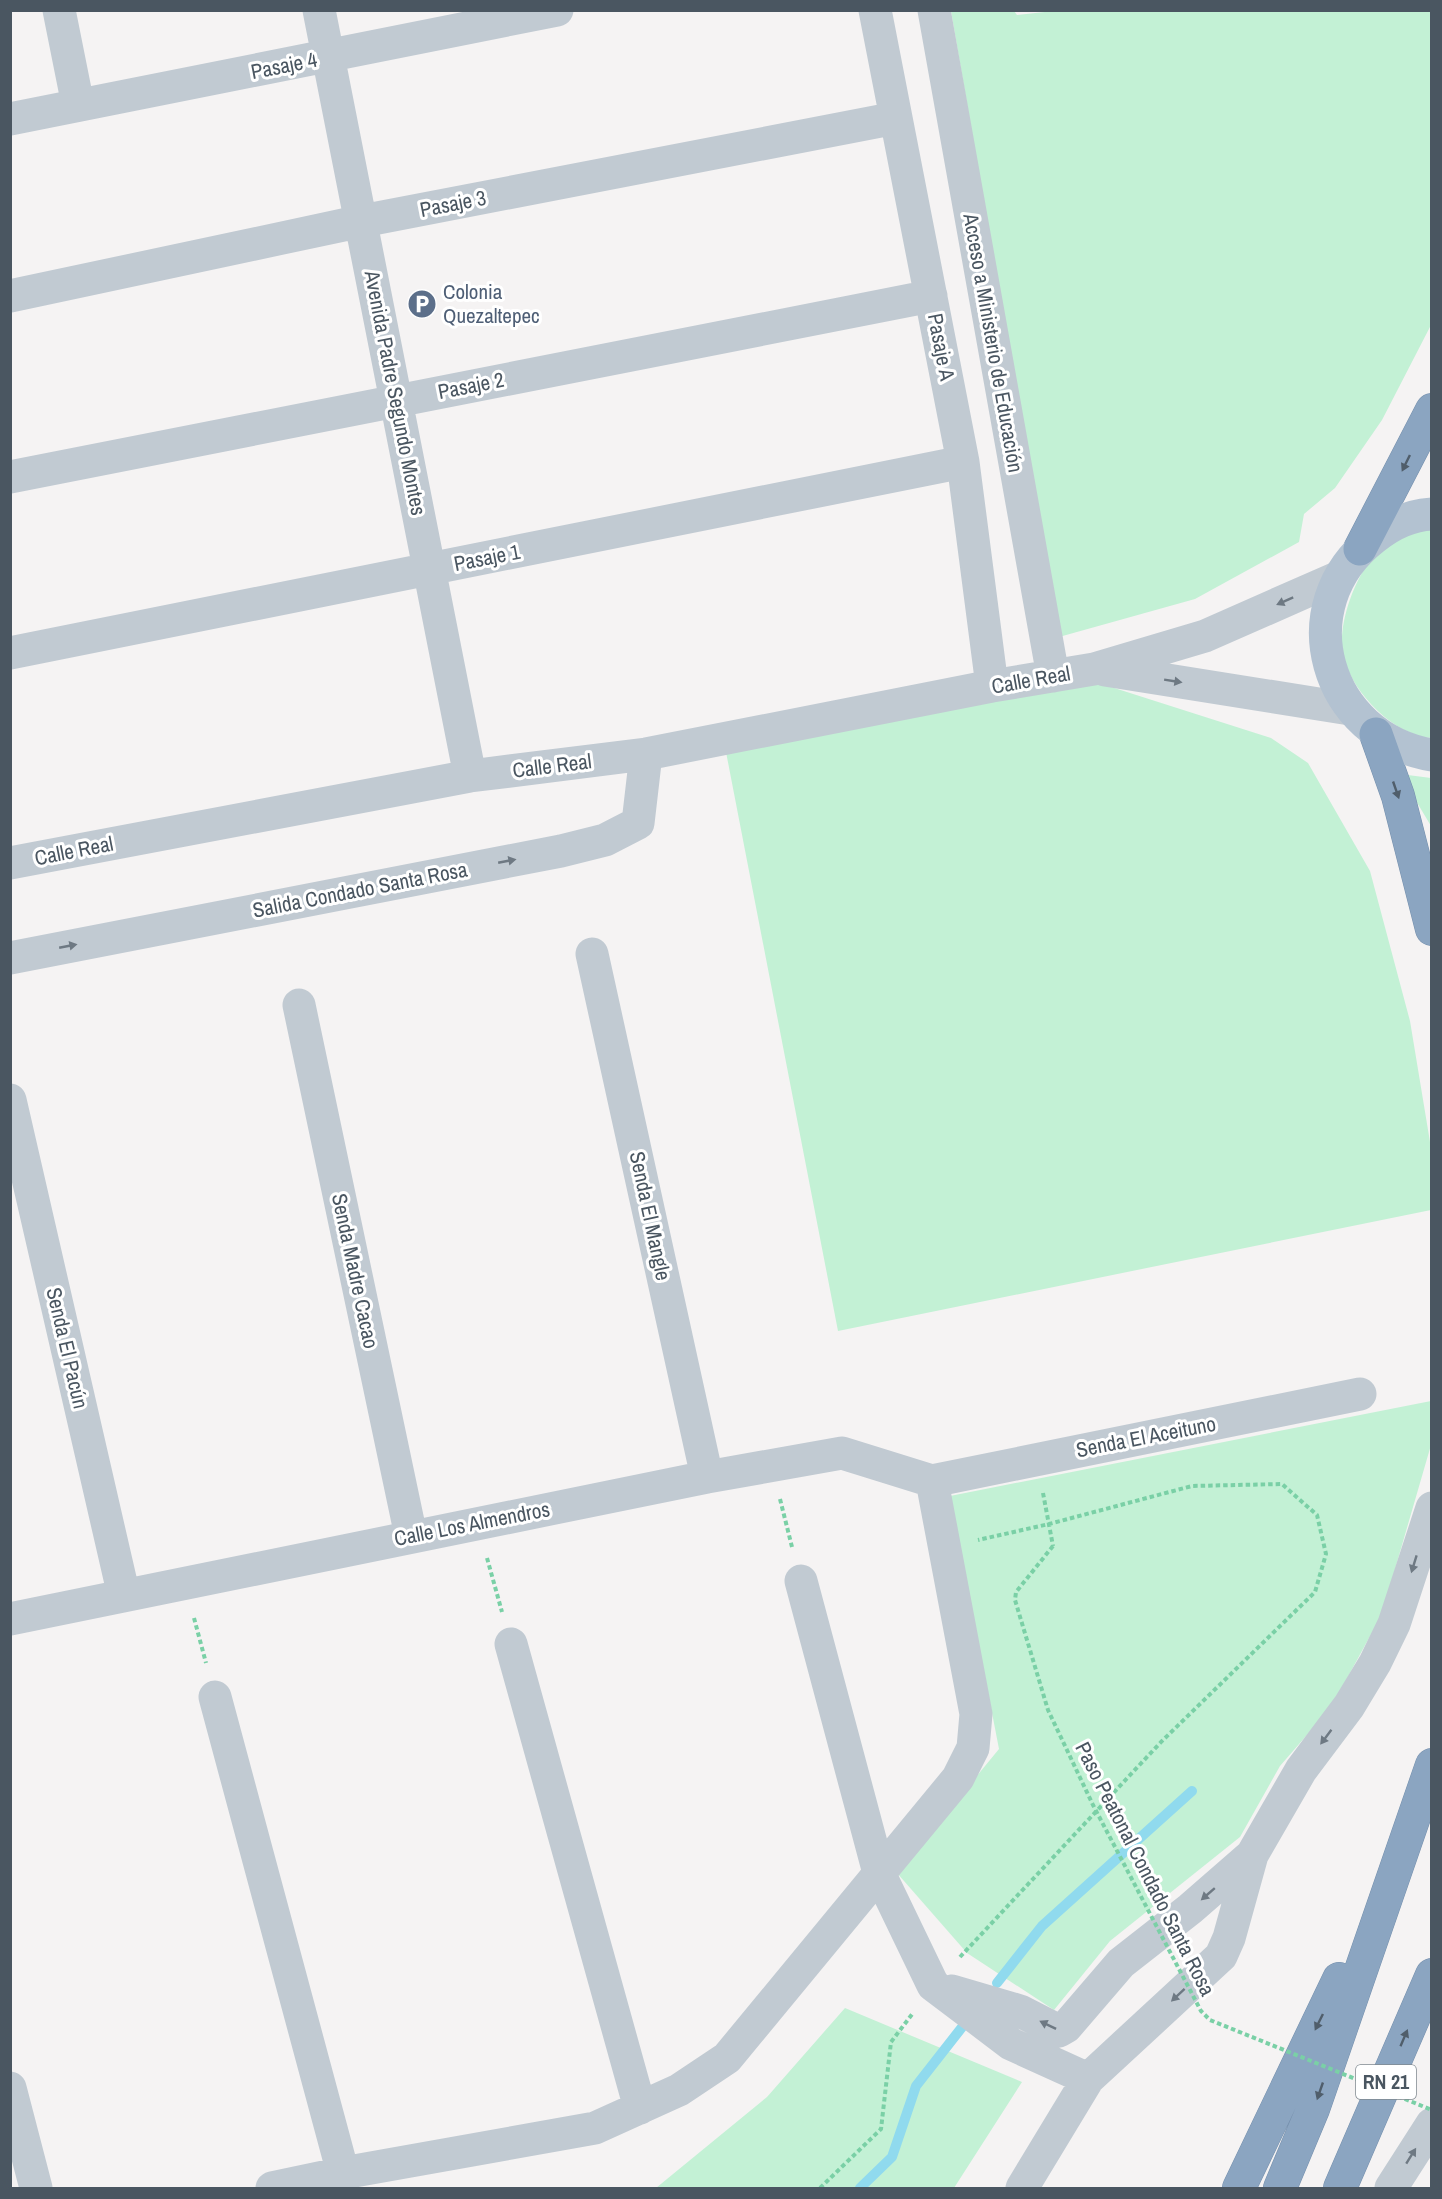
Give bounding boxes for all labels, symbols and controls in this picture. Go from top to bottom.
street label: Pasaje 4 [248,45,320,86]
street label: Pasaje 3 [417,183,489,224]
street label: Acceso a Ministerio de Educación [956,210,1031,475]
street label: Avenida Padre Segundo Montes [357,267,433,518]
place label: Colonia Quezaltepec [443,277,540,330]
parking icon: Colonia Quezaltepec [406,288,438,320]
street label: Pasaje A [921,311,962,384]
street label: Pasaje 2 [435,365,507,406]
one-way arrow [1401,454,1410,471]
street label: Pasaje 1 [451,537,523,578]
one-way arrow [1276,596,1294,606]
street label: Calle Real [989,658,1073,701]
one-way arrow [1163,677,1182,686]
street label: Calle Real [511,746,593,785]
one-way arrow [1392,781,1401,799]
street label: Calle Real [32,829,116,872]
street label: Salida Condado Santa Rosa [250,854,470,925]
one-way arrow [497,856,516,865]
one-way arrow [59,941,78,950]
street label: Senda El Mangle [623,1149,678,1283]
street label: Senda Madre Cacao [325,1191,386,1351]
street label: Senda El Pacún [39,1284,96,1411]
street label: Senda El Aceituno [1074,1409,1218,1464]
street label: Calle Los Almendros [392,1494,552,1553]
one-way arrow [1409,1555,1418,1573]
one-way arrow [1320,1728,1332,1744]
street label: Paso Peatonal Condado Santa Rosa [1069,1737,1222,2001]
one-way arrow [1201,1887,1216,1900]
one-way arrow [1171,1988,1185,2002]
one-way arrow [1314,2014,1323,2031]
one-way arrow [1039,2021,1056,2030]
one-way arrow [1400,2030,1409,2047]
road number: RN 21 [1356,2065,1416,2099]
one-way arrow [1314,2082,1324,2100]
one-way arrow [1406,2148,1417,2165]

